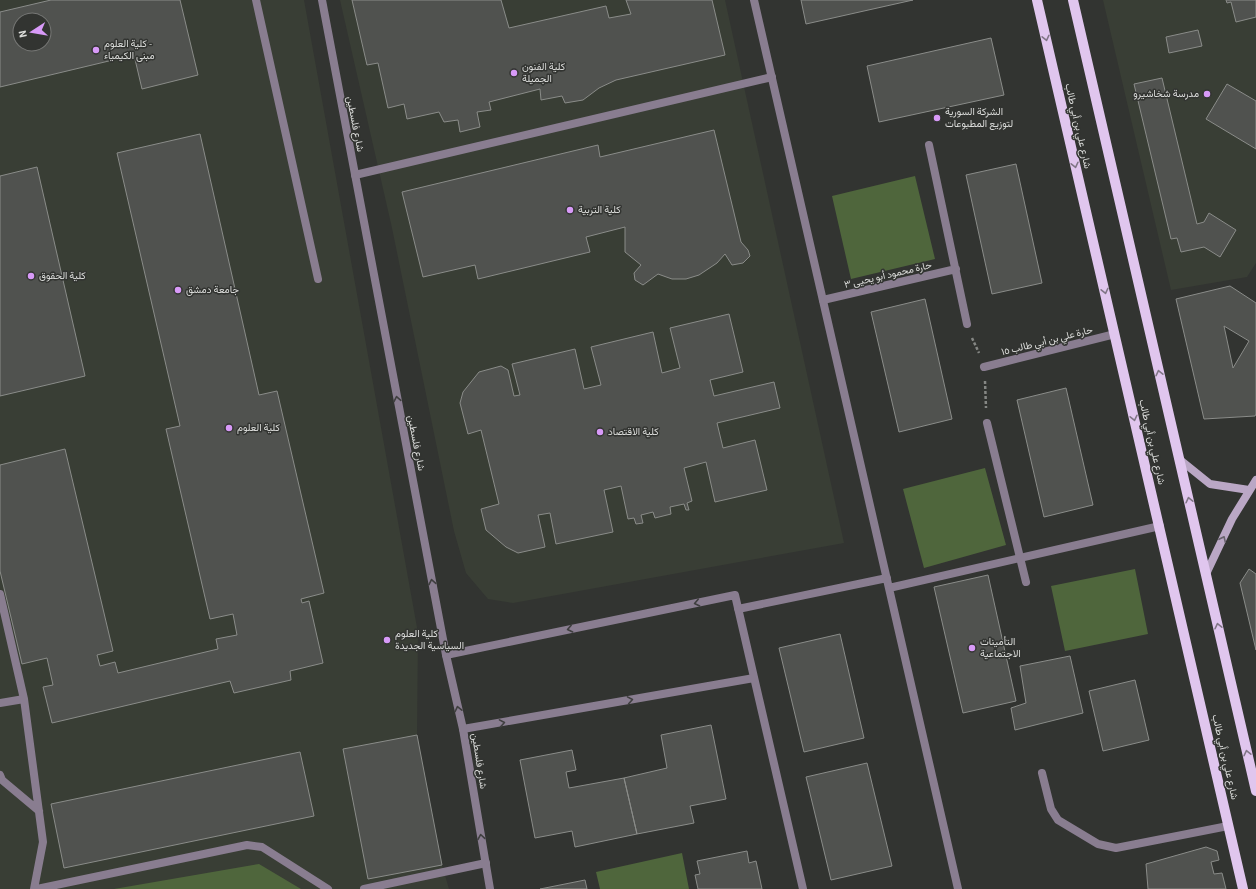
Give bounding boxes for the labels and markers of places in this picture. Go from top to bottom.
place label: كلية العلوم - مبنى الكيمياء [104,37,155,63]
marker: كلية العلوم - مبنى الكيمياء [91,45,101,55]
place label: كلية الفنون الجميلة [522,60,566,86]
marker: كلية الفنون الجميلة [509,68,519,78]
place label: مدرسة شخاشيرو [1133,87,1199,101]
marker: مدرسة شخاشيرو [1202,89,1212,99]
place label: الشركة السورية لتوزيع المطبوعات [945,105,1013,131]
marker: الشركة السورية لتوزيع المطبوعات [932,113,942,123]
place label: كلية التربية [578,203,621,217]
marker: كلية التربية [565,205,575,215]
place label: كلية الحقوق [39,269,86,283]
marker: كلية الحقوق [26,271,36,281]
place label: جامعة دمشق [186,283,239,297]
marker: جامعة دمشق [173,285,183,295]
place label: كلية العلوم [237,421,280,435]
marker: كلية العلوم [224,423,234,433]
place label: كلية الاقتصاد [608,425,659,439]
marker: كلية الاقتصاد [595,427,605,437]
place label: كلية العلوم السياسية الجديدة [395,627,464,653]
marker: كلية العلوم السياسية الجديدة [382,635,392,645]
place label: التأمينات الاجتماعية [980,635,1021,661]
marker: التأمينات الاجتماعية [967,643,977,653]

